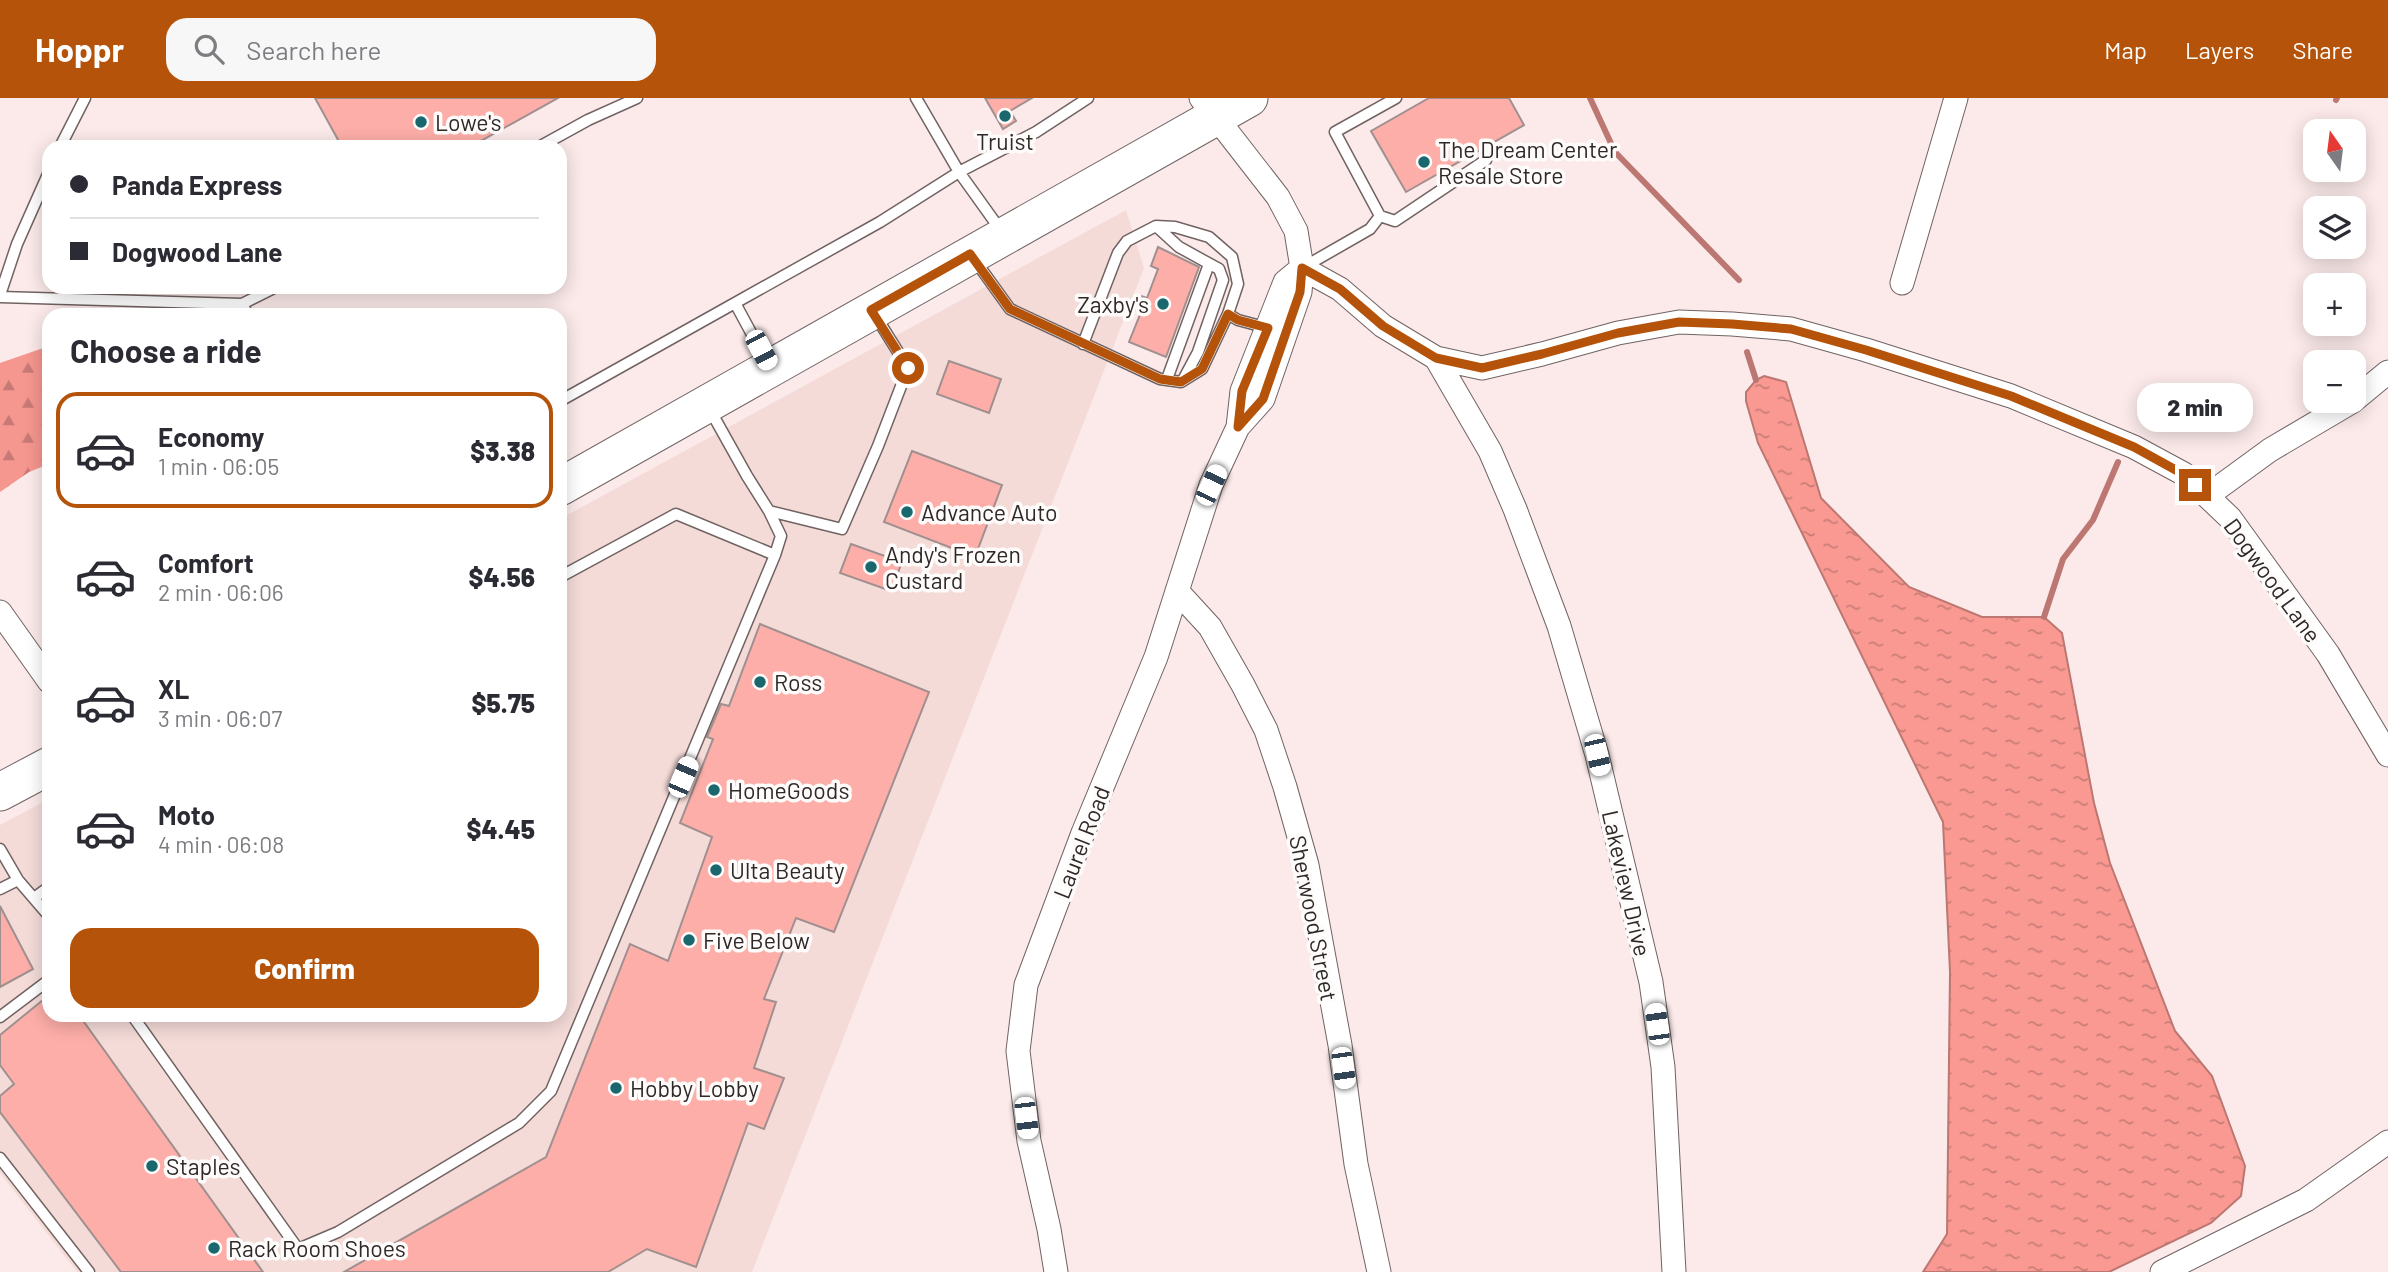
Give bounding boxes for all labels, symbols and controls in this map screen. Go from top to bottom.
search box [166,18,656,81]
text: Hoppr [35,29,124,69]
icon: search [190,30,228,68]
text: Search here [246,34,381,65]
text: Map [2104,35,2147,64]
text: Layers [2185,35,2254,64]
text: Share [2292,35,2353,64]
place label: Lowe's [435,108,502,136]
marker: Truist [997,108,1013,124]
marker: Lowe's [413,114,429,130]
north arrow [2303,119,2366,182]
map controls [2303,119,2366,413]
place label: Truist [976,127,1034,155]
place label: The Dream Center Resale Store [1438,135,1618,189]
marker: The Dream Center Resale Store [1416,154,1432,170]
text: Panda Express [112,169,282,200]
button: layers [2303,196,2366,259]
text: Dogwood Lane [112,236,282,267]
button: + [2303,273,2366,336]
place label: Zaxby's [1077,290,1149,318]
marker: Zaxby's [1155,296,1171,312]
car [742,327,781,373]
text: Choose a ride [70,331,262,369]
button: − [2303,350,2366,413]
route start [892,352,924,384]
callout: 2 min [2137,384,2253,432]
text: 2 min [2167,393,2223,421]
icon: car [74,419,137,482]
text: Economy [158,421,264,452]
text: $3.38 [470,435,535,466]
text: 1 min · 06:05 [158,452,279,480]
car [1193,462,1230,508]
route end [2179,469,2211,501]
place label: Advance Auto [921,498,1057,526]
marker: Advance Auto [899,504,915,520]
street label: Dogwood Lane [2219,512,2327,648]
place label: Andy's Frozen Custard [885,540,1021,594]
icon: car [74,545,137,608]
text: Comfort [158,547,254,578]
marker: Andy's Frozen Custard [863,559,879,575]
text: $4.56 [468,561,535,592]
text: 2 min · 06:06 [158,578,284,606]
place label: Ross [774,668,822,696]
icon: car [74,671,137,734]
text: XL [158,673,189,704]
marker: Ross [752,674,768,690]
text: $5.75 [472,687,535,718]
text: 3 min · 06:07 [158,704,282,732]
car [1583,732,1612,778]
car [666,754,701,800]
place label: HomeGoods [728,776,849,804]
marker: HomeGoods [706,782,722,798]
street label: Laurel Road [1047,782,1115,902]
icon: car [74,797,137,860]
text: Moto [158,799,215,830]
street label: Lakeview Drive [1597,807,1657,959]
text: $4.45 [466,813,535,844]
text: 4 min · 06:08 [158,830,284,858]
street label: Sherwood Street [1284,833,1344,1003]
place label: Ulta Beauty [730,856,845,884]
marker: Ulta Beauty [708,862,724,878]
place label: Five Below [703,926,810,954]
button: Confirm [70,928,539,1008]
marker: Five Below [681,932,697,948]
car [1644,1002,1671,1046]
car [1330,1046,1357,1090]
place label: Hobby Lobby [630,1074,759,1102]
marker: Hobby Lobby [608,1080,624,1096]
car [1014,1096,1039,1140]
place label: Staples [166,1152,241,1180]
marker: Staples [144,1158,160,1174]
place label: Rack Room Shoes [228,1234,406,1262]
marker: Rack Room Shoes [206,1240,222,1256]

